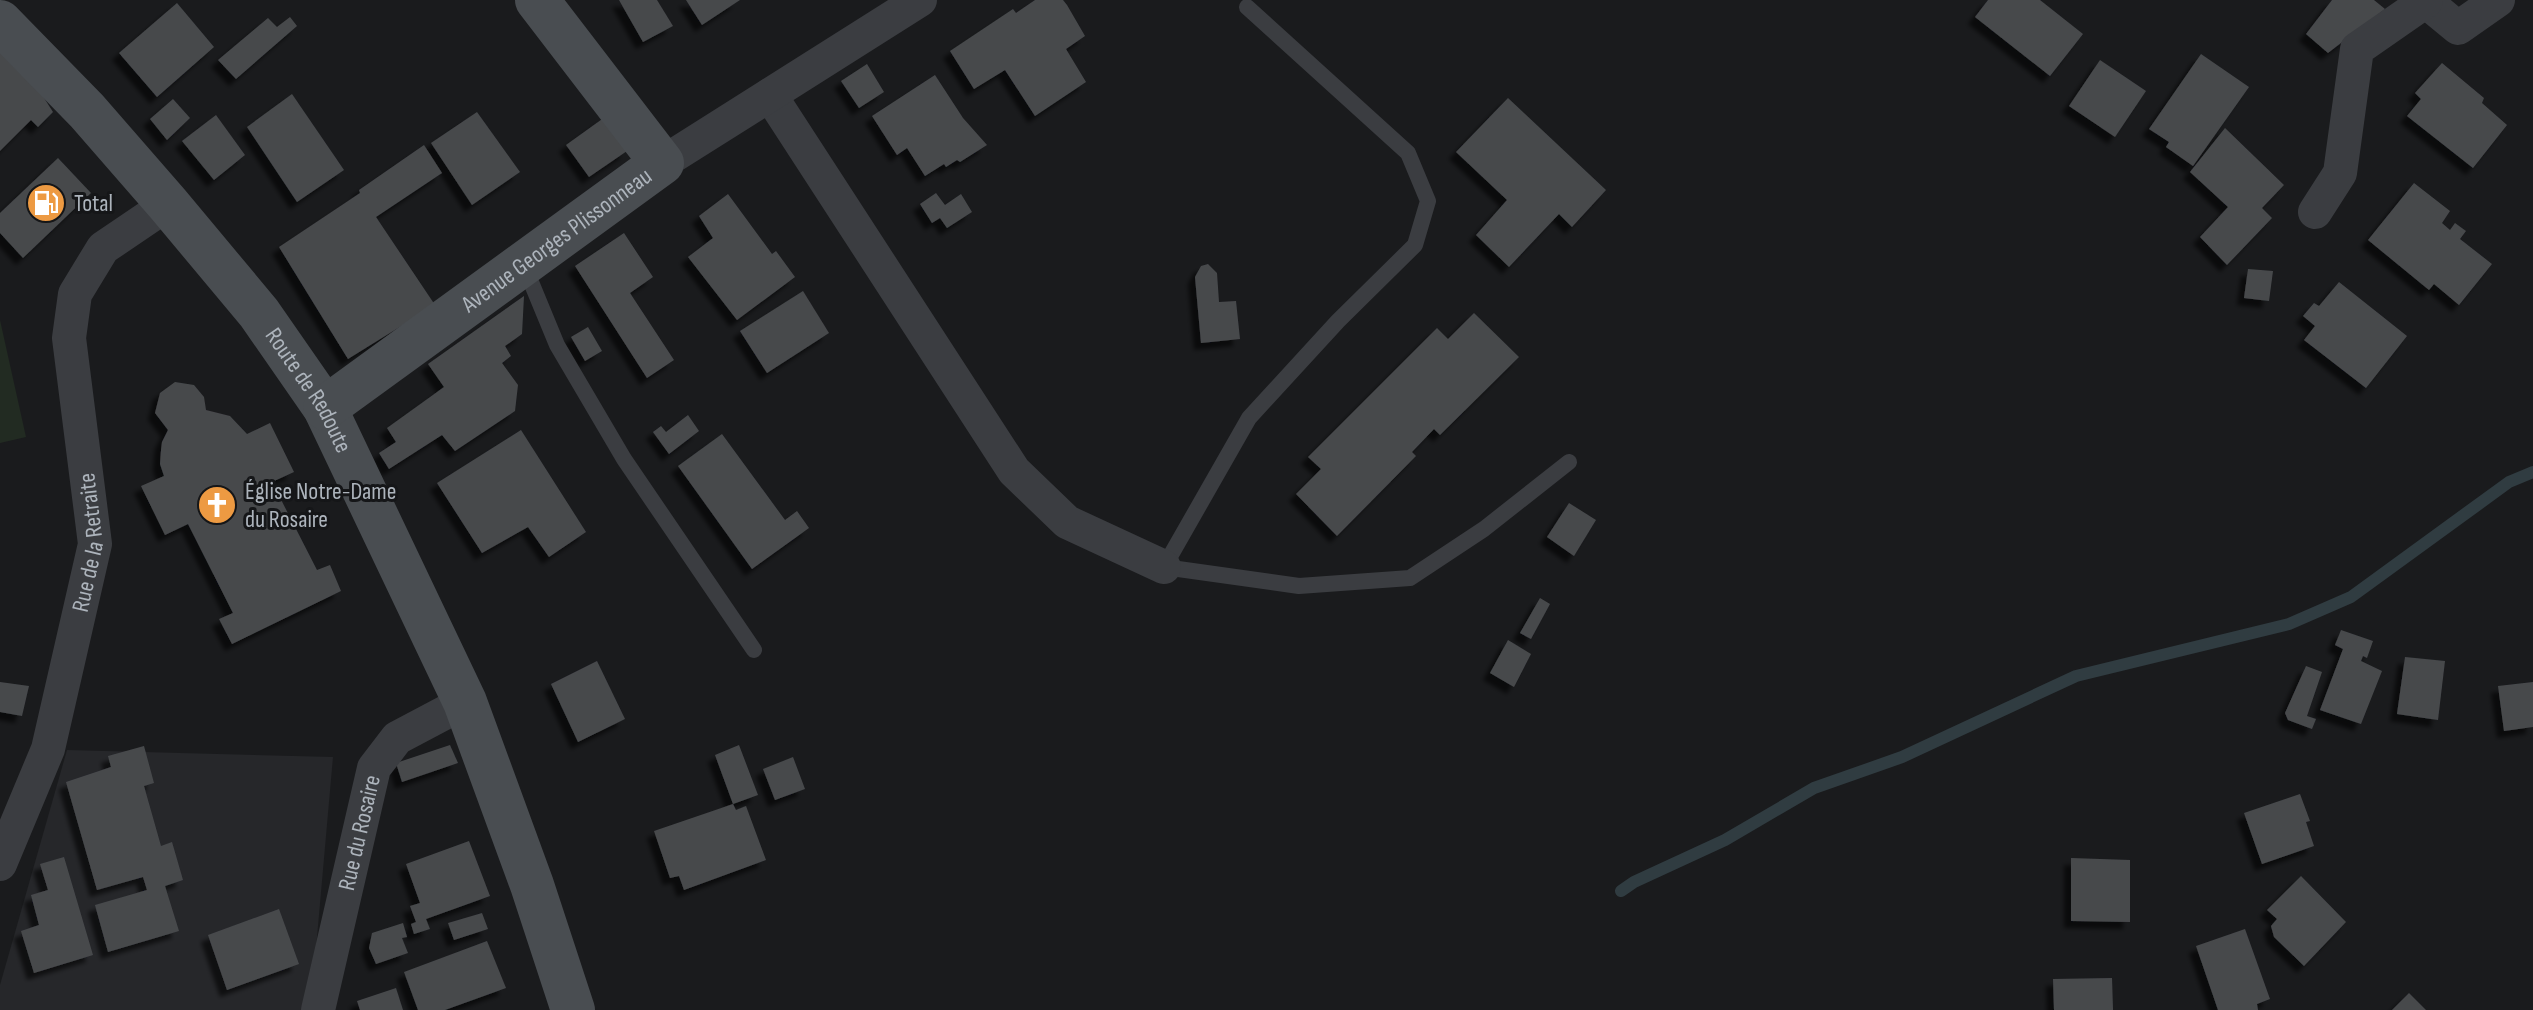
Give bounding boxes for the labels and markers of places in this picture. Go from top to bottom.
fuel station icon: Total [25,182,67,224]
place label: Total [74,189,113,218]
place label: Église Notre-Dame du Rosaire [245,477,396,534]
church icon: Église Notre-Dame du Rosaire [196,484,238,526]

